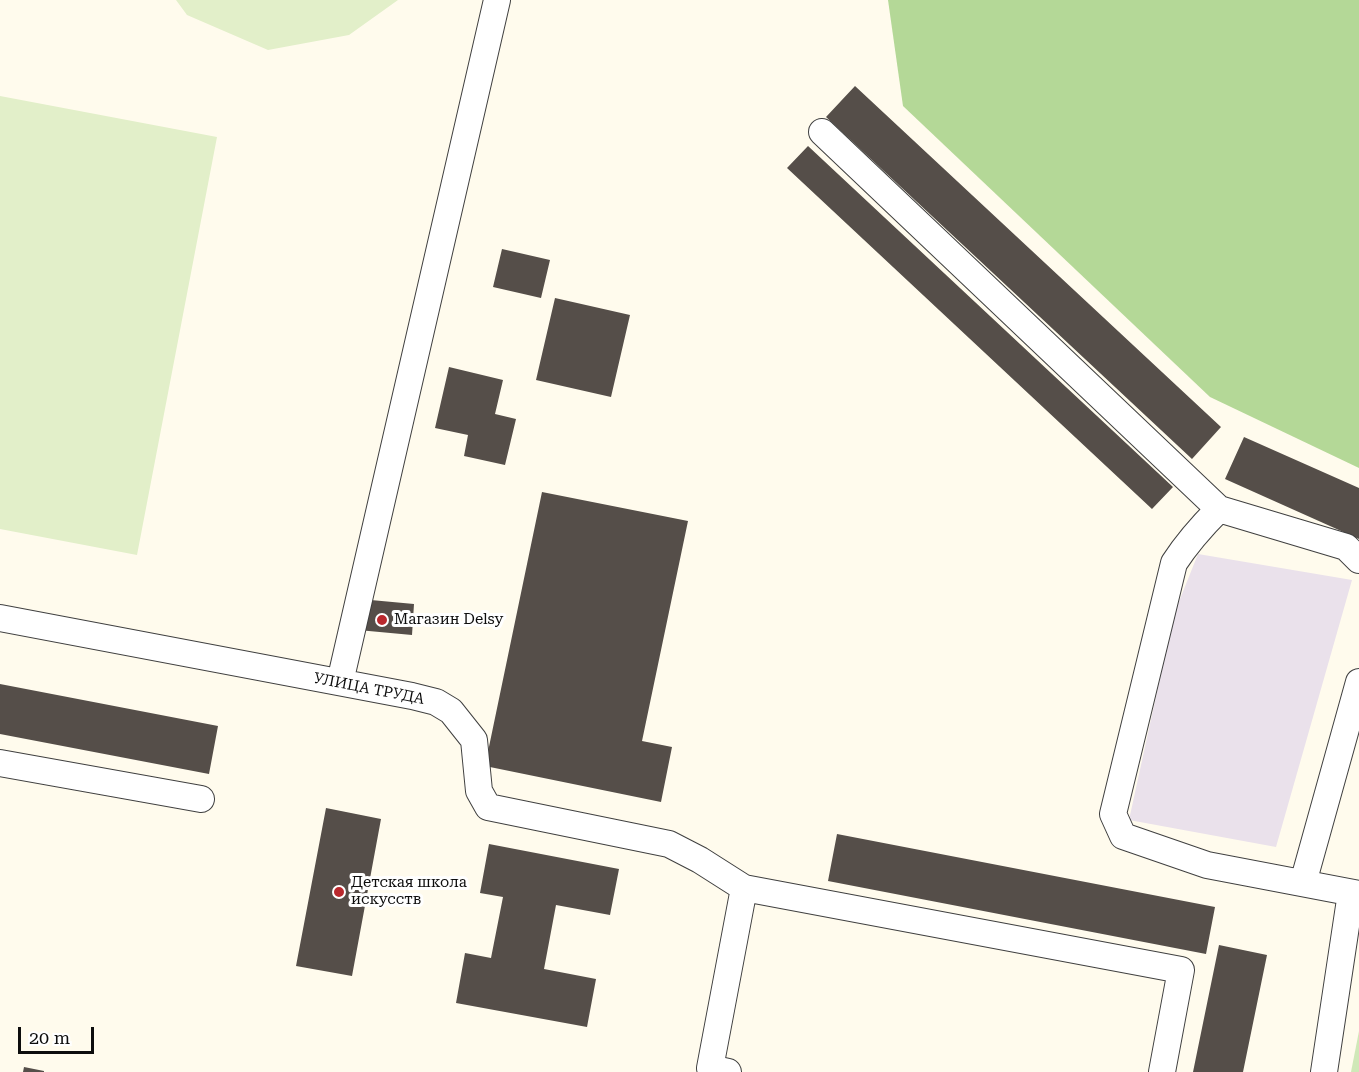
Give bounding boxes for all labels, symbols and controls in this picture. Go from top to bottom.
place label: Магазин Delsy [394,611,503,629]
marker: Магазин Delsy [375,613,389,627]
street label: УЛИЦА ТРУДА [312,669,426,709]
place label: Детская школа искусств [351,874,467,909]
marker: Детская школа искусств [332,885,346,899]
scale bar [21,1015,98,1053]
text: 20 m [29,1027,70,1048]

